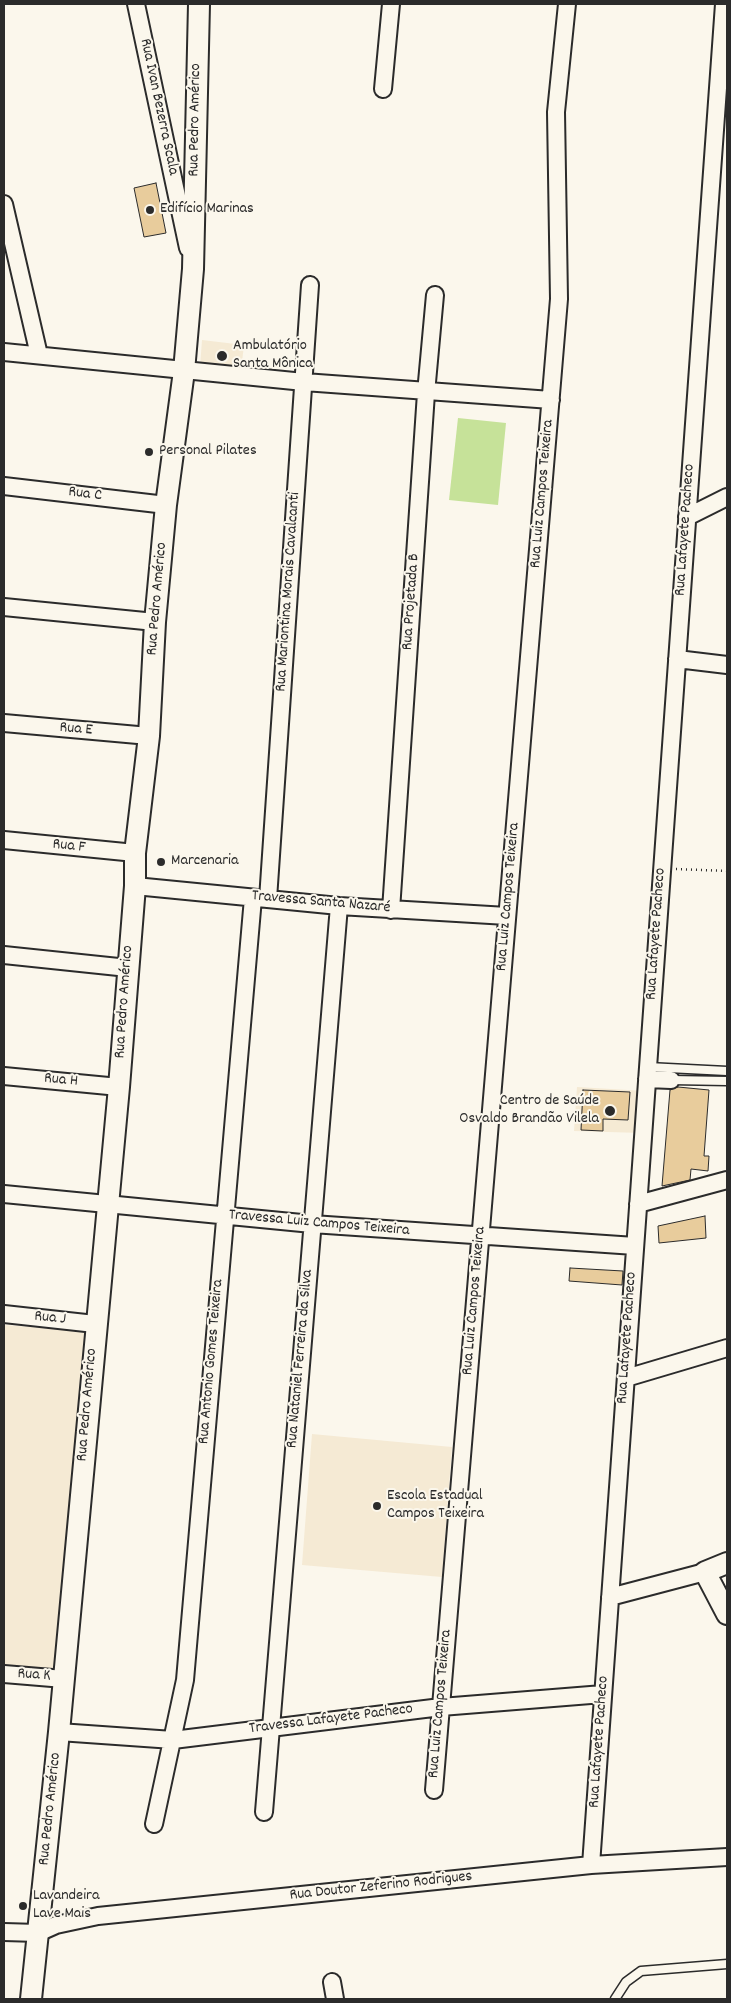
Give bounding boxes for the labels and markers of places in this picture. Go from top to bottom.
place label: Edifício Marinas [160,200,254,220]
marker: Edifício Marinas [144,204,156,216]
place label: Ambulatório Santa Mônica [233,337,313,375]
marker: Ambulatório Santa Mônica [215,349,229,363]
place label: Personal Pilates [159,442,257,462]
marker: Personal Pilates [143,446,155,458]
place label: Marcenaria [171,852,239,872]
marker: Marcenaria [155,856,167,868]
place label: Centro de Saúde Osvaldo Brandão Vilela [459,1092,599,1130]
marker: Centro de Saúde Osvaldo Brandão Vilela [603,1104,617,1118]
place label: Escola Estadual Campos Teixeira [387,1487,484,1525]
marker: Escola Estadual Campos Teixeira [371,1500,383,1512]
place label: Lavandeira Lave Mais [33,1887,100,1925]
marker: Lavandeira Lave Mais [17,1900,29,1912]

